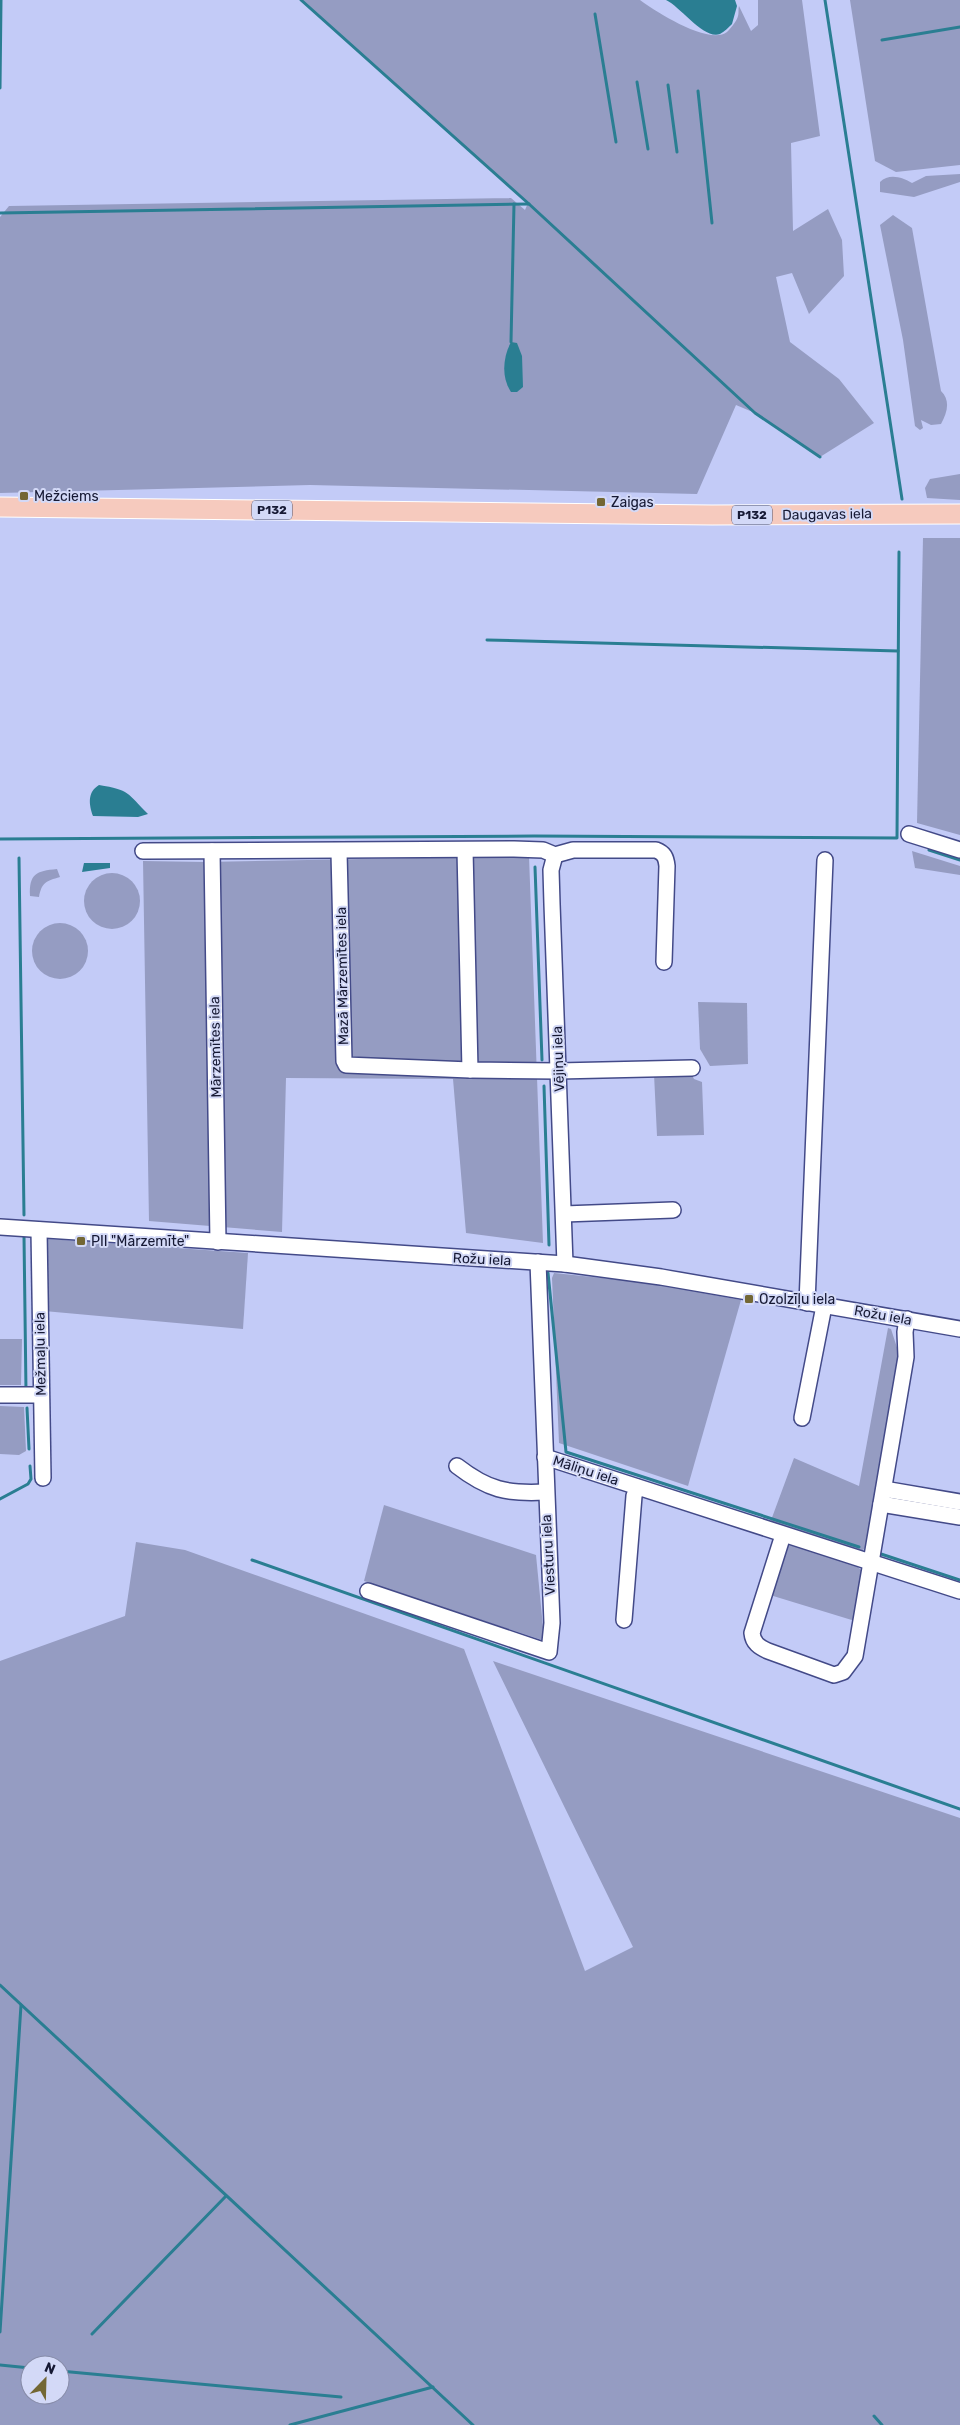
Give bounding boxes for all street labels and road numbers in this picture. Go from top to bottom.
road number: P132 [252,500,292,520]
street label: Daugavas iela [782,505,872,524]
road number: P132 [732,506,772,524]
street label: Mazā Mārzemītes iela [333,907,352,1045]
street label: Mārzemītes iela [206,996,225,1098]
street label: Vējiņu iela [549,1026,568,1092]
street label: Rožu iela [452,1249,512,1270]
street label: Rožu iela [853,1302,913,1329]
street label: Mežmaļu iela [31,1312,50,1396]
street label: Māliņu iela [551,1452,621,1489]
street label: Viesturu iela [538,1514,559,1596]

